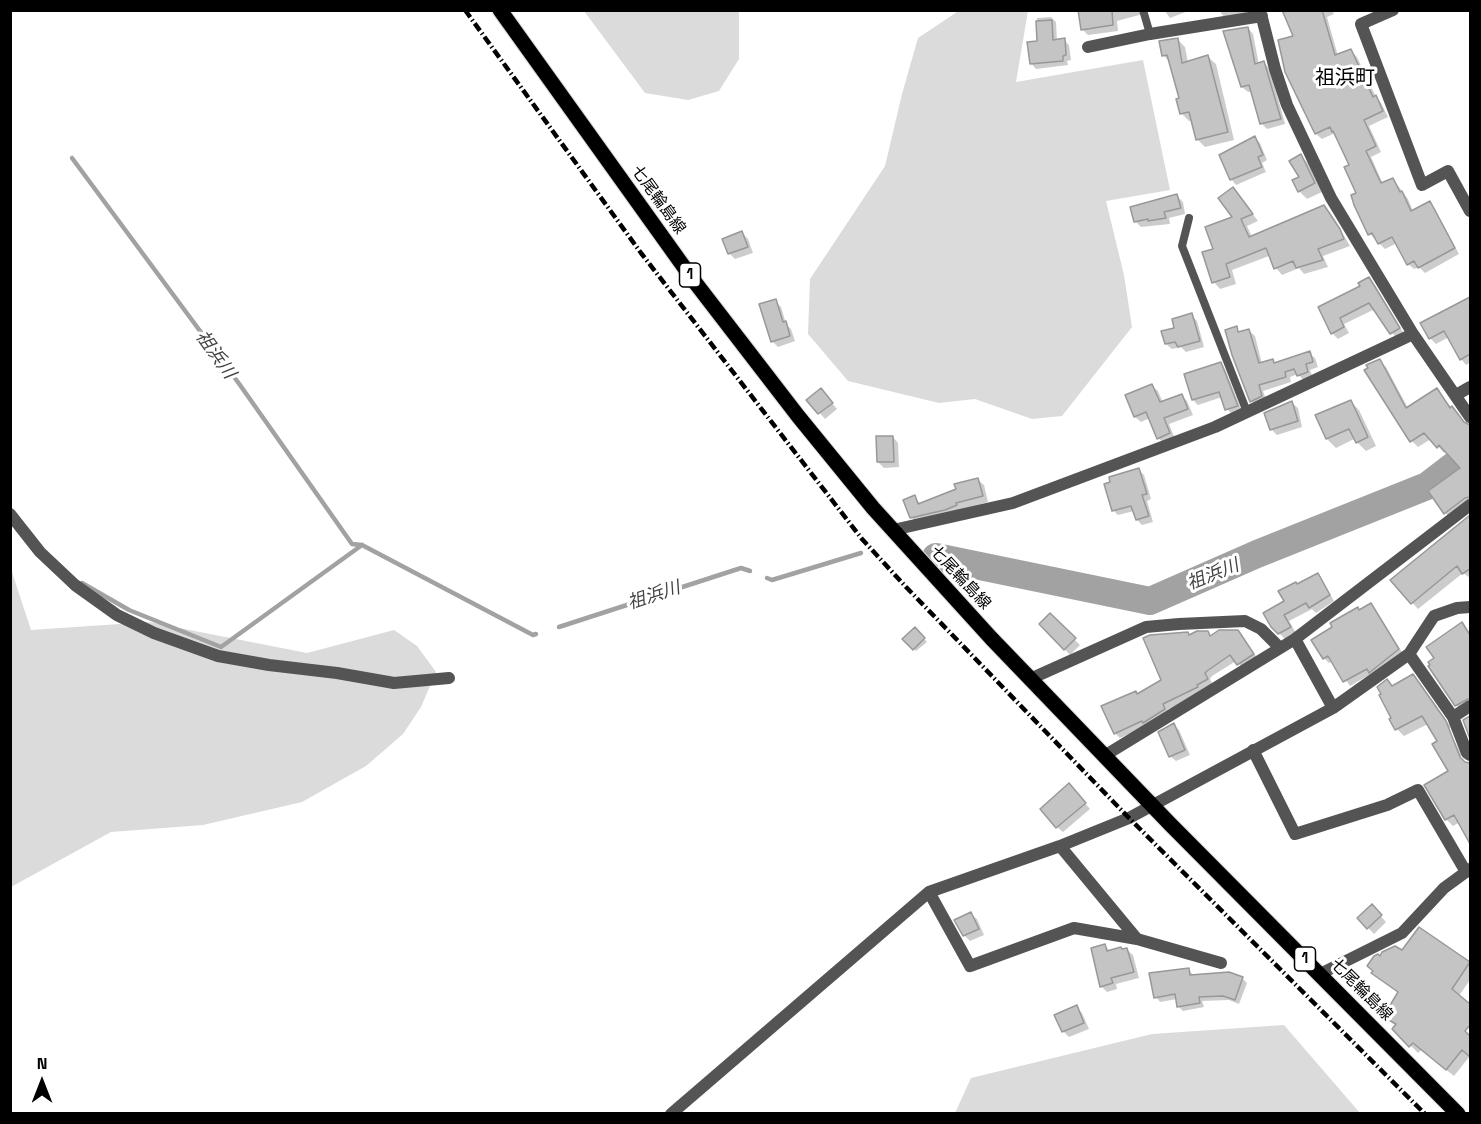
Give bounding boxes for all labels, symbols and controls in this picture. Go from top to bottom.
district label: 祖浜町 [1315,67,1375,91]
street label: 七尾輪島線 [627,162,689,238]
road number: 1 [680,263,700,287]
water label: 祖浜川 [190,327,240,383]
street label: 七尾輪島線 [926,542,994,614]
water label: 祖浜川 [1184,555,1242,595]
water label: 祖浜川 [625,577,683,615]
road number: 1 [1294,947,1316,971]
street label: 七尾輪島線 [1326,955,1396,1025]
north arrow [12,1052,72,1112]
text: N [37,1053,47,1074]

